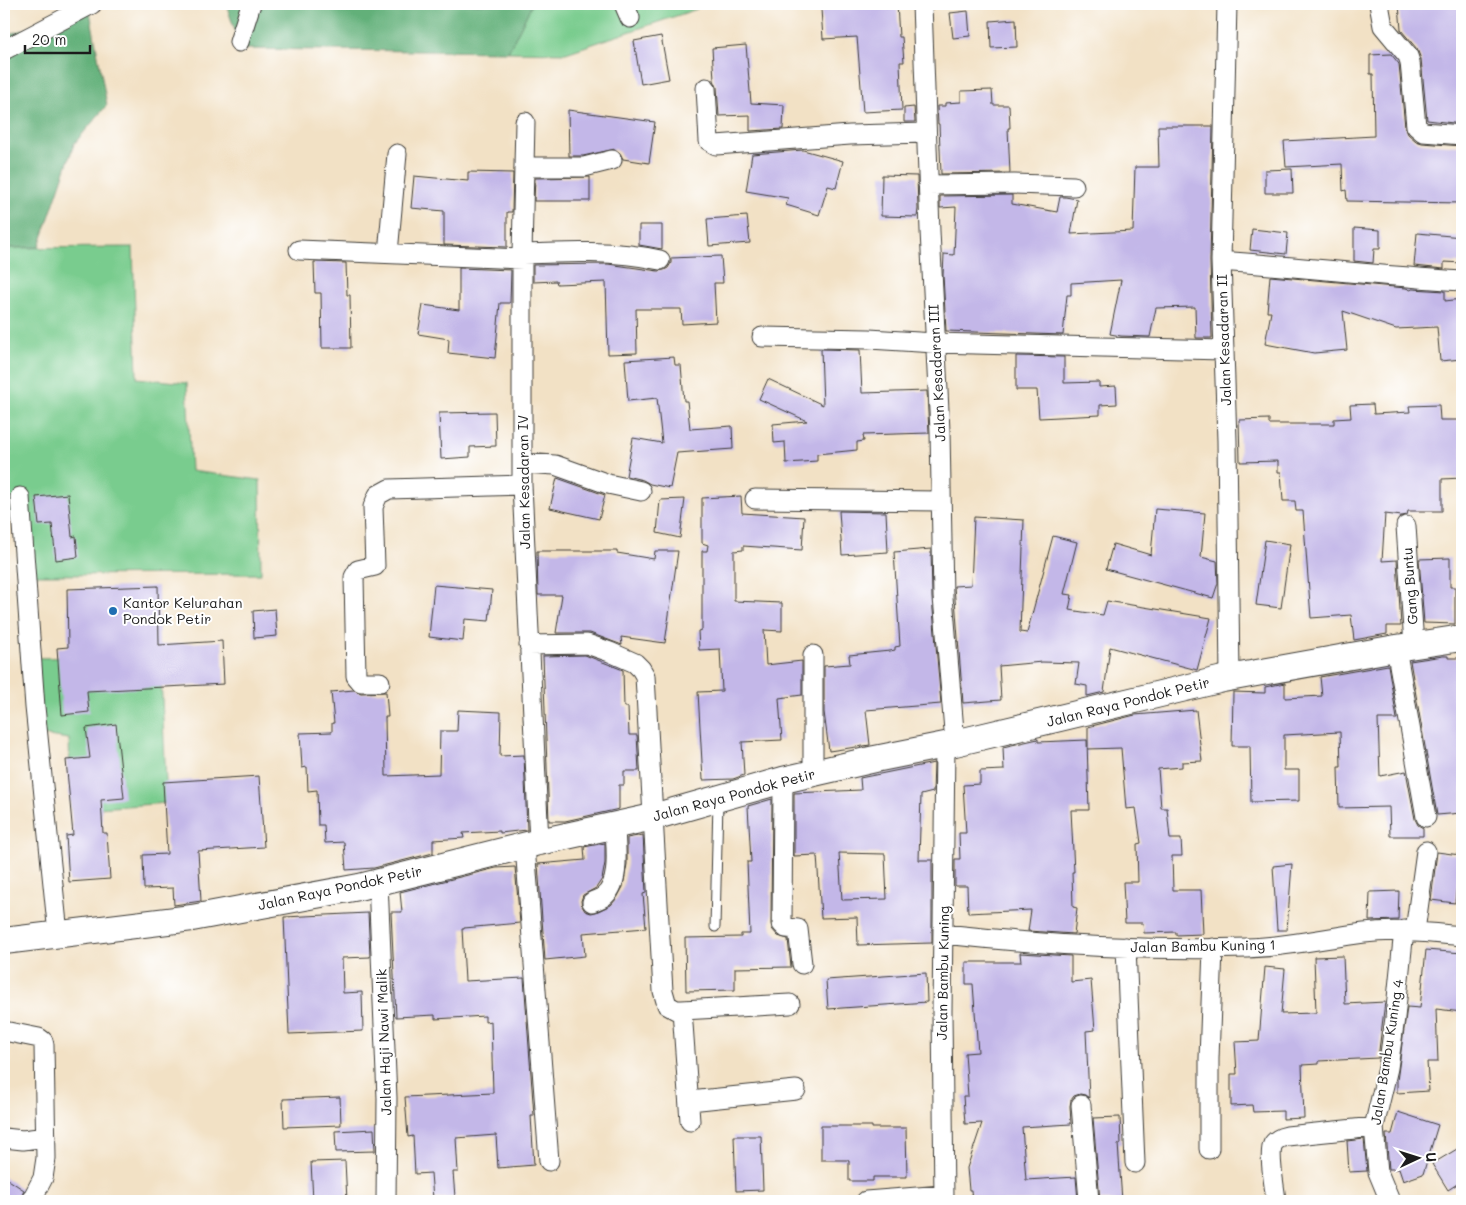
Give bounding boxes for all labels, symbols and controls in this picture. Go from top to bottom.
scale bar [25,22,90,54]
text: 20 m [32,29,66,49]
street label: Jalan Kesadaran II [1212,274,1235,406]
street label: Jalan Kesadaran III [923,304,950,442]
street label: Jalan Kesadaran IV [513,415,534,549]
street label: Gang Buntu [1397,547,1422,625]
place label: Kantor Kelurahan Pondok Petir [123,593,242,628]
marker: Kantor Kelurahan Pondok Petir [107,605,119,617]
street label: Jalan Raya Pondok Petir [1044,672,1211,731]
street label: Jalan Raya Pondok Petir [651,764,817,825]
street label: Jalan Raya Pondok Petir [256,861,424,914]
street label: Jalan Bambu Kuning [932,906,953,1040]
street label: Jalan Bambu Kuning 1 [1130,935,1276,956]
street label: Jalan Haji Nawi Malik [371,968,396,1116]
street label: Jalan Bambu Kuning 4 [1366,977,1408,1126]
north arrow [1394,1132,1444,1182]
text: U [1422,1151,1441,1163]

